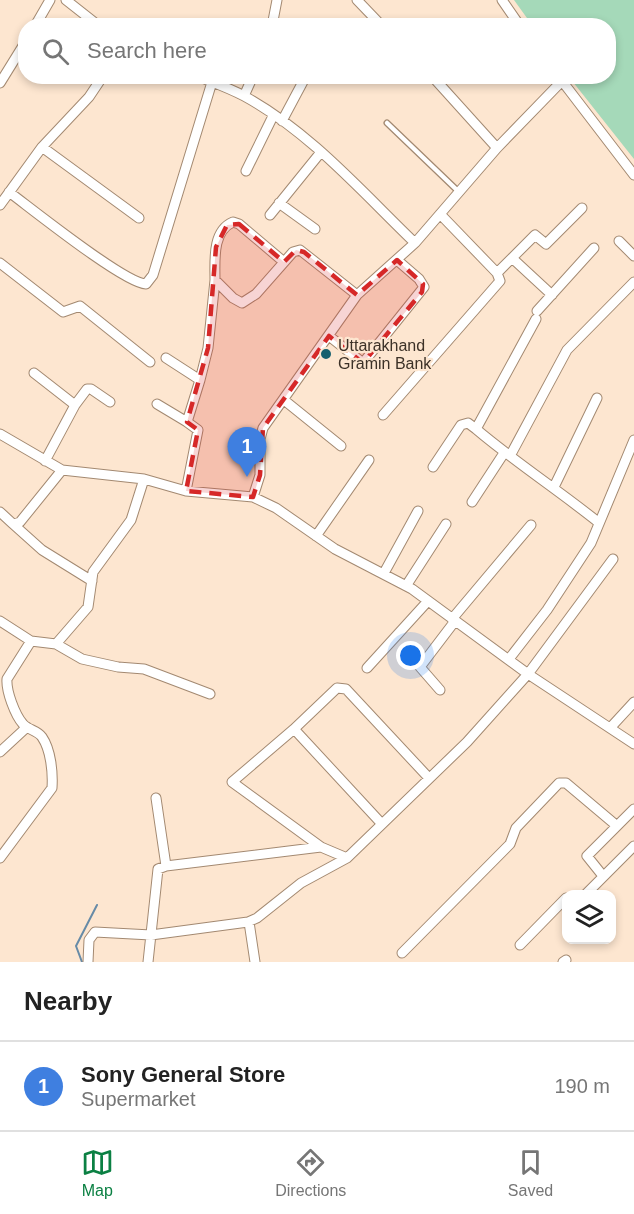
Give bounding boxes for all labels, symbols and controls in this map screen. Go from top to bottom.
search box [18,18,616,84]
icon: search [39,35,72,68]
text: Search here [87,38,207,63]
place label: Uttarakhand Gramin Bank [338,337,432,372]
marker: Uttarakhand Gramin Bank [319,347,333,361]
pin: 1 [228,428,266,477]
your location [396,641,425,670]
map controls [562,890,616,944]
button: layers [562,890,616,944]
text: Nearby [24,986,112,1016]
text: Sony General Store [81,1062,285,1087]
text: 1 [38,1075,49,1097]
text: 190 m [554,1075,610,1097]
text: Supermarket [81,1088,196,1110]
tab: Map [81,1146,114,1200]
tab: Directions [275,1146,346,1200]
tab: Saved [508,1146,553,1200]

